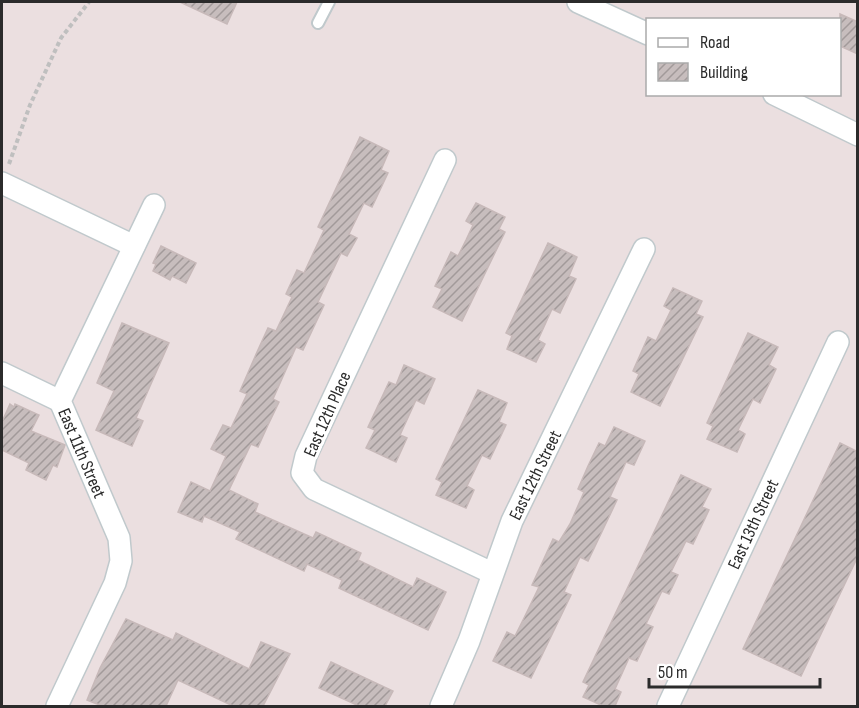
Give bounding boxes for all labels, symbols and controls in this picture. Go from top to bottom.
legend [646,18,841,96]
text: Road [700,32,730,53]
text: Building [700,62,748,83]
street label: East 12th Place [299,368,356,460]
street label: East 11th Street [53,405,110,502]
street label: East 12th Street [505,427,566,523]
street label: East 13th Street [723,475,784,573]
scale bar [649,651,820,689]
text: 50 m [658,662,688,683]

